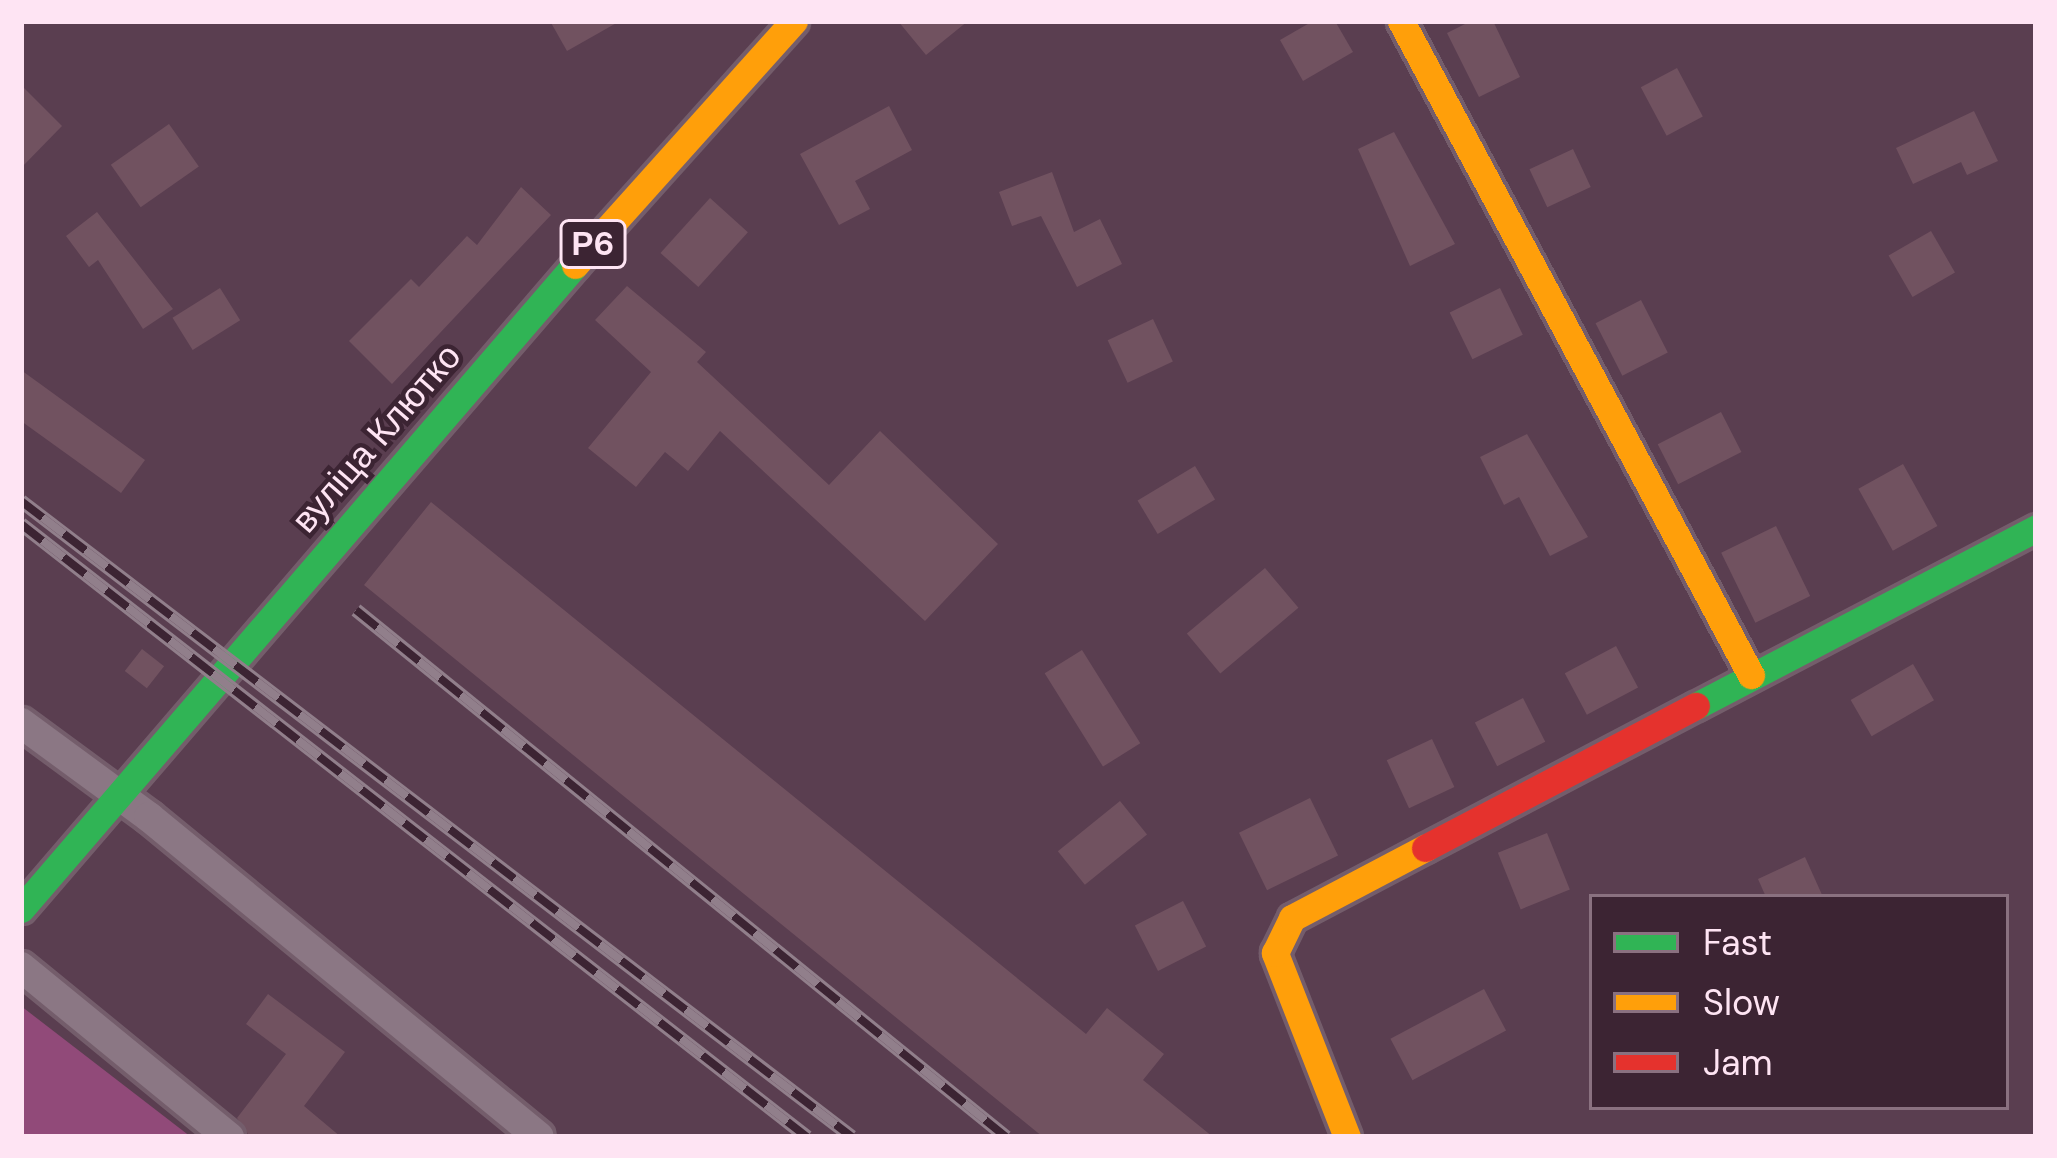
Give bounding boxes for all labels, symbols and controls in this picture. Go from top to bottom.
road number: Р6 [557,217,629,271]
street label: вуліца Клютко [282,335,470,541]
legend [1589,894,2009,1110]
text: Fast [1703,919,1772,966]
text: Slow [1703,979,1780,1026]
text: Jam [1703,1039,1773,1086]

